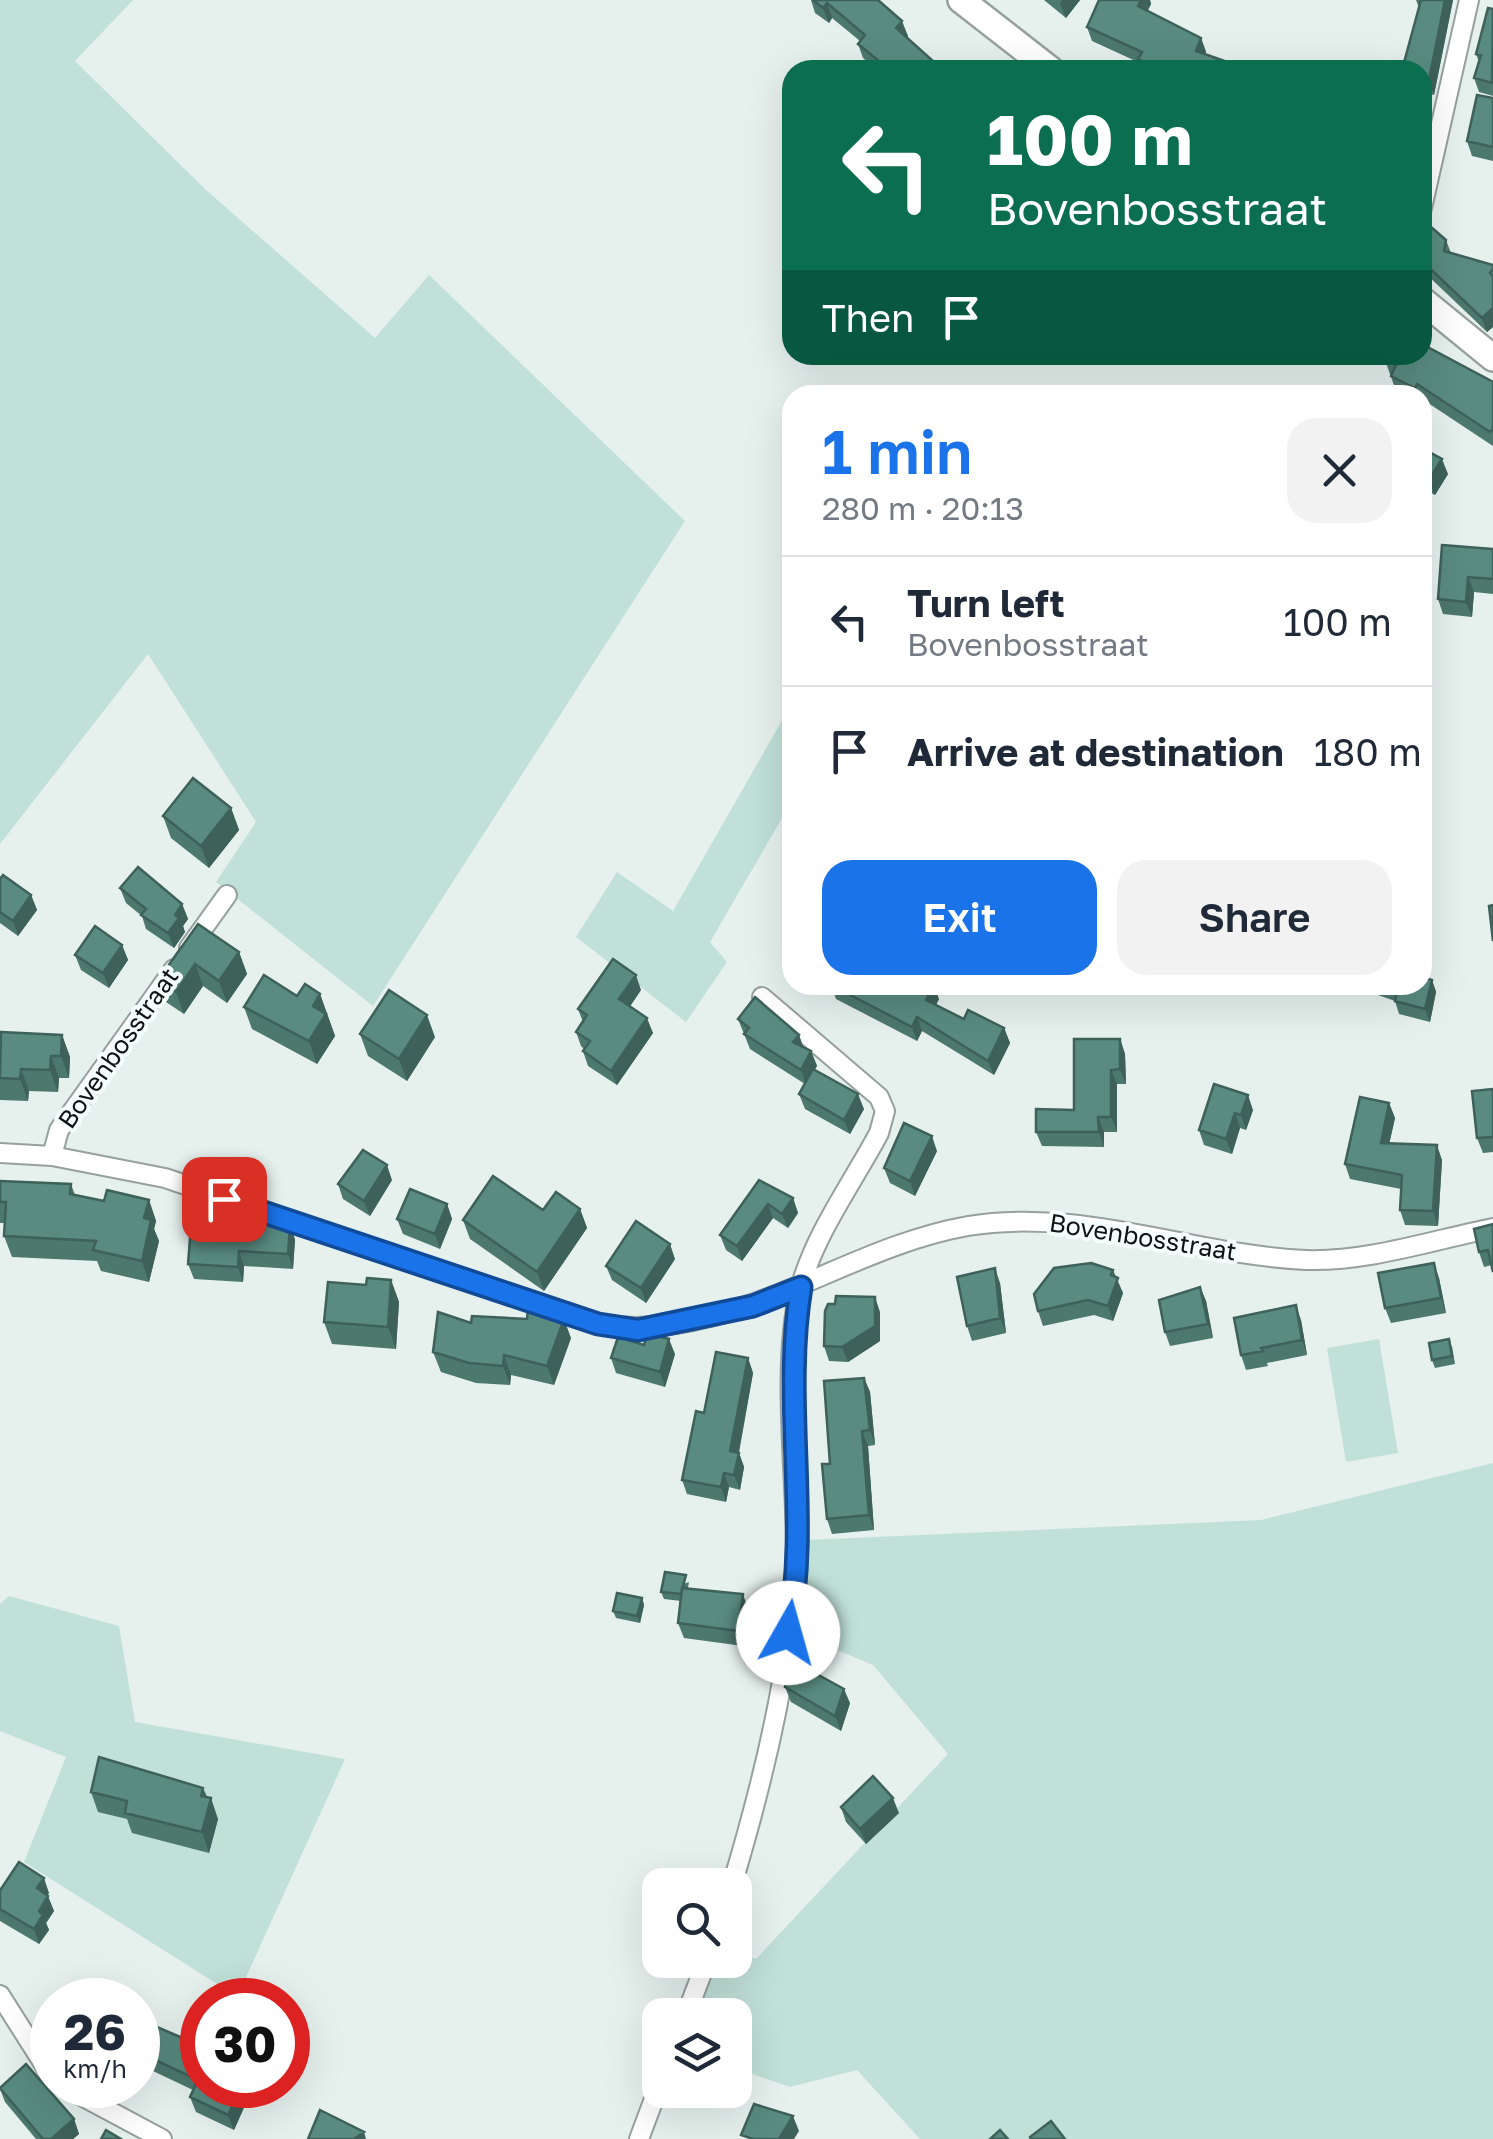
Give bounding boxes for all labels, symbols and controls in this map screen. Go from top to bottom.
text: 100 m [987,96,1193,180]
icon: left [822,100,952,230]
text: Bovenbosstraat [987,181,1327,235]
icon: arrive [934,290,989,345]
text: Then [822,295,914,340]
text: 1 min [822,415,972,487]
button: close [1287,418,1392,523]
text: 280 m · 20:13 [822,489,1024,527]
text: Turn left [907,580,1065,625]
icon: left [822,594,877,649]
text: 100 m [1283,599,1392,644]
text: Bovenbosstraat [907,625,1149,663]
icon: arrive [822,724,877,779]
text: Arrive at destination [907,729,1284,774]
text: 180 m [1314,729,1422,774]
button: Exit [822,860,1097,975]
button: Share [1117,860,1392,975]
street label: Bovenbosstraat [51,961,184,1134]
pin [182,1157,267,1242]
icon: arrive [197,1172,252,1227]
street label: Bovenbosstraat [1047,1206,1239,1267]
position arrow [736,1581,840,1685]
map controls [642,1868,752,2108]
button: search [642,1868,752,1978]
speed limit sign: 30 [180,1978,310,2108]
button: layers [642,1998,752,2108]
text: 26 [64,2001,126,2061]
text: km/h [63,2053,127,2084]

